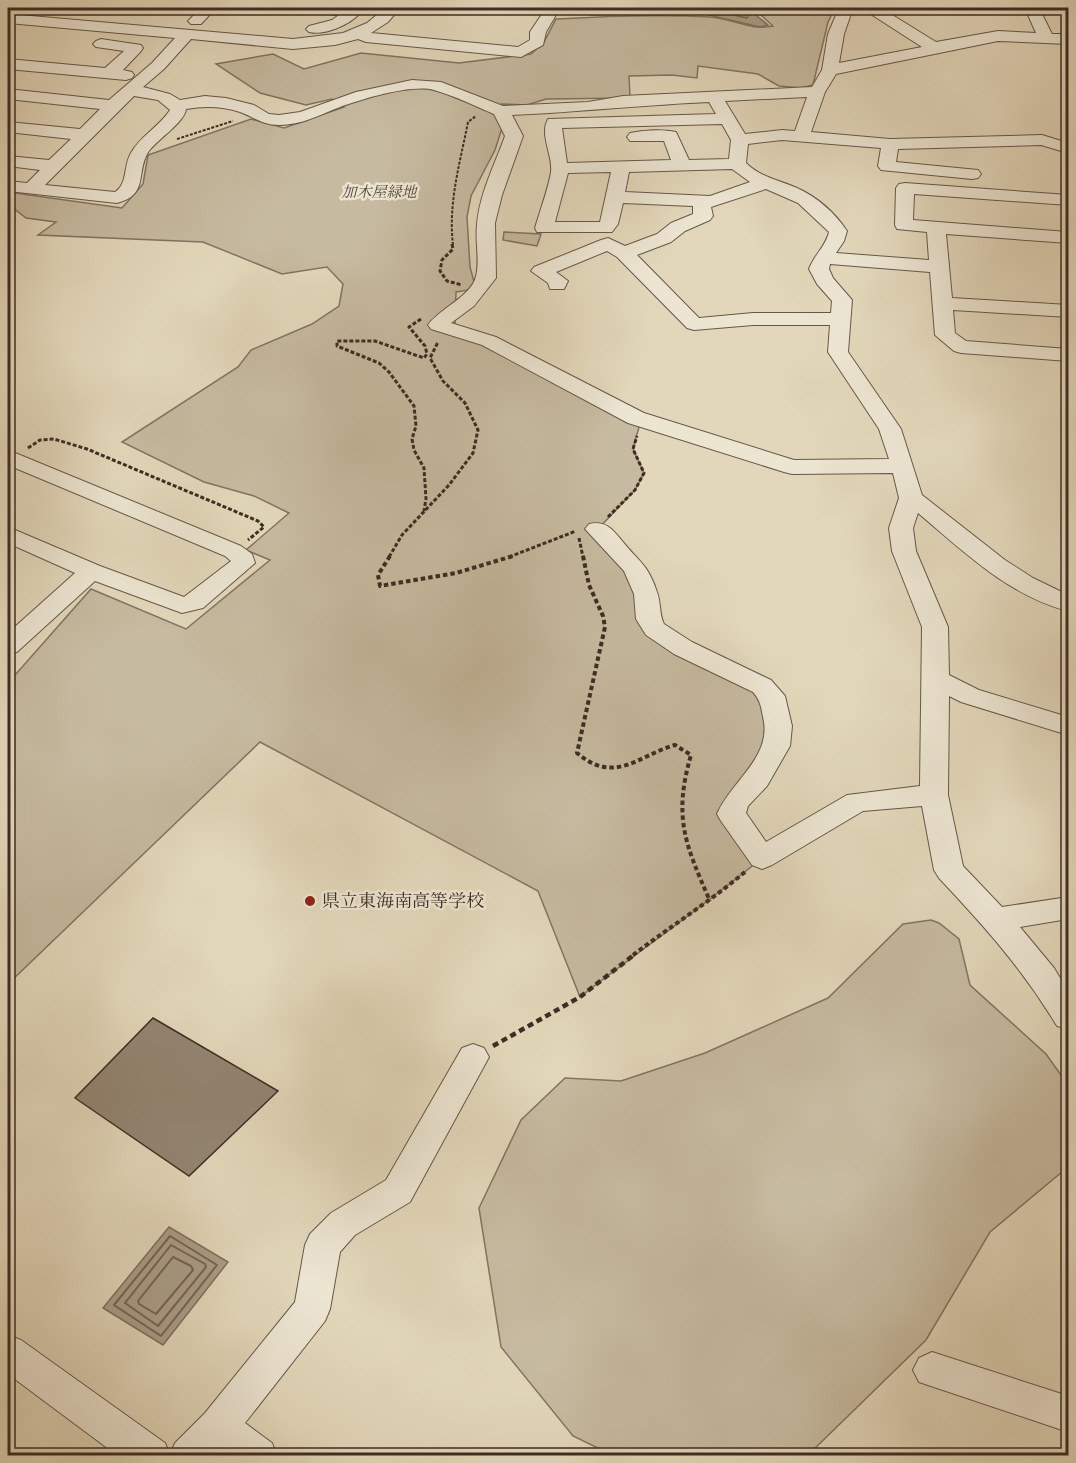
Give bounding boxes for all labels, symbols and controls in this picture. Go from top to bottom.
park label: 加木屋緑地 [341,182,418,201]
place label: 県立東海南高等学校 [322,890,484,912]
marker: 県立東海南高等学校 [303,894,317,908]

